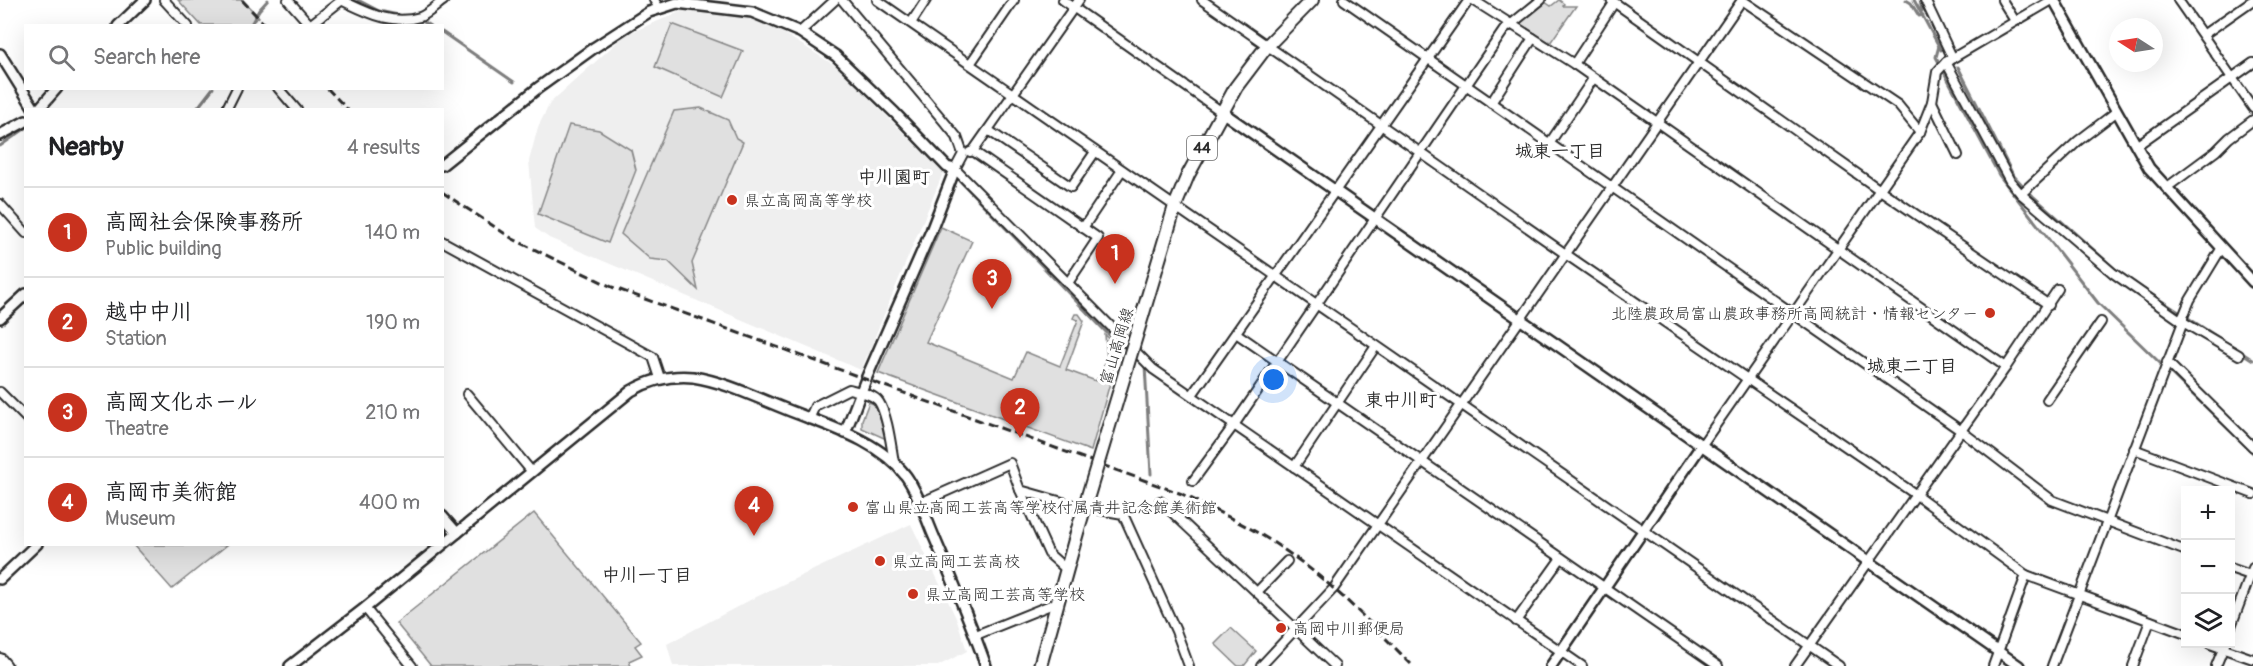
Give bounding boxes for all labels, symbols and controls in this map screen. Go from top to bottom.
north arrow [2109,18,2163,72]
search box [24,24,444,90]
icon: search [45,41,78,74]
text: Search here [93,43,200,71]
text: Nearby [48,131,124,163]
text: 4 results [347,135,420,160]
road number: 44 [1187,136,1217,160]
district label: 城東一丁目 [1515,140,1605,163]
district label: 中川園町 [858,166,930,189]
place label: 県立高岡高等学校 [744,191,872,211]
marker: 県立高岡高等学校 [725,193,739,207]
text: 高岡社会保険事務所 [105,208,303,236]
text: 1 [64,220,71,245]
text: 140 m [365,220,420,245]
pin: 1 [1096,234,1134,284]
text: Public building [105,236,221,261]
pin: 3 [972,260,1012,309]
text: 越中中川 [105,298,193,326]
place label: 北陸農政局富山農政事務所高岡統計・情報センター [1611,304,1978,324]
street label: 富山高岡線 [1096,305,1138,387]
marker: 北陸農政局富山農政事務所高岡統計・情報センター [1983,306,1997,320]
text: 2 [62,310,73,335]
text: 190 m [366,310,420,335]
text: Station [105,326,167,351]
district label: 城東二丁目 [1867,355,1957,378]
your location [1259,365,1288,394]
text: 高岡文化ホール [105,388,258,416]
pin: 2 [1000,388,1040,438]
district label: 東中川町 [1365,389,1437,412]
text: 3 [62,400,73,425]
text: 210 m [365,400,420,425]
text: Theatre [105,416,169,441]
text: 高岡市美術館 [105,478,237,506]
pin: 4 [734,486,774,536]
map controls [2181,486,2235,648]
button: + [2181,486,2235,540]
text: 4 [62,490,73,515]
text: 400 m [359,490,420,515]
place label: 富山県立高岡工芸高等学校付属青井記念館美術館 [865,498,1217,518]
marker: 富山県立高岡工芸高等学校付属青井記念館美術館 [846,500,860,514]
text: Museum [105,506,175,531]
button: − [2181,540,2235,594]
place label: 県立高岡工芸高校 [892,552,1020,572]
marker: 県立高岡工芸高校 [873,554,887,568]
district label: 中川一丁目 [602,564,692,587]
place label: 県立高岡工芸高等学校 [925,585,1085,605]
marker: 県立高岡工芸高等学校 [906,587,920,601]
button: layers [2181,594,2235,648]
place label: 高岡中川郵便局 [1293,619,1405,639]
marker: 高岡中川郵便局 [1274,621,1288,635]

